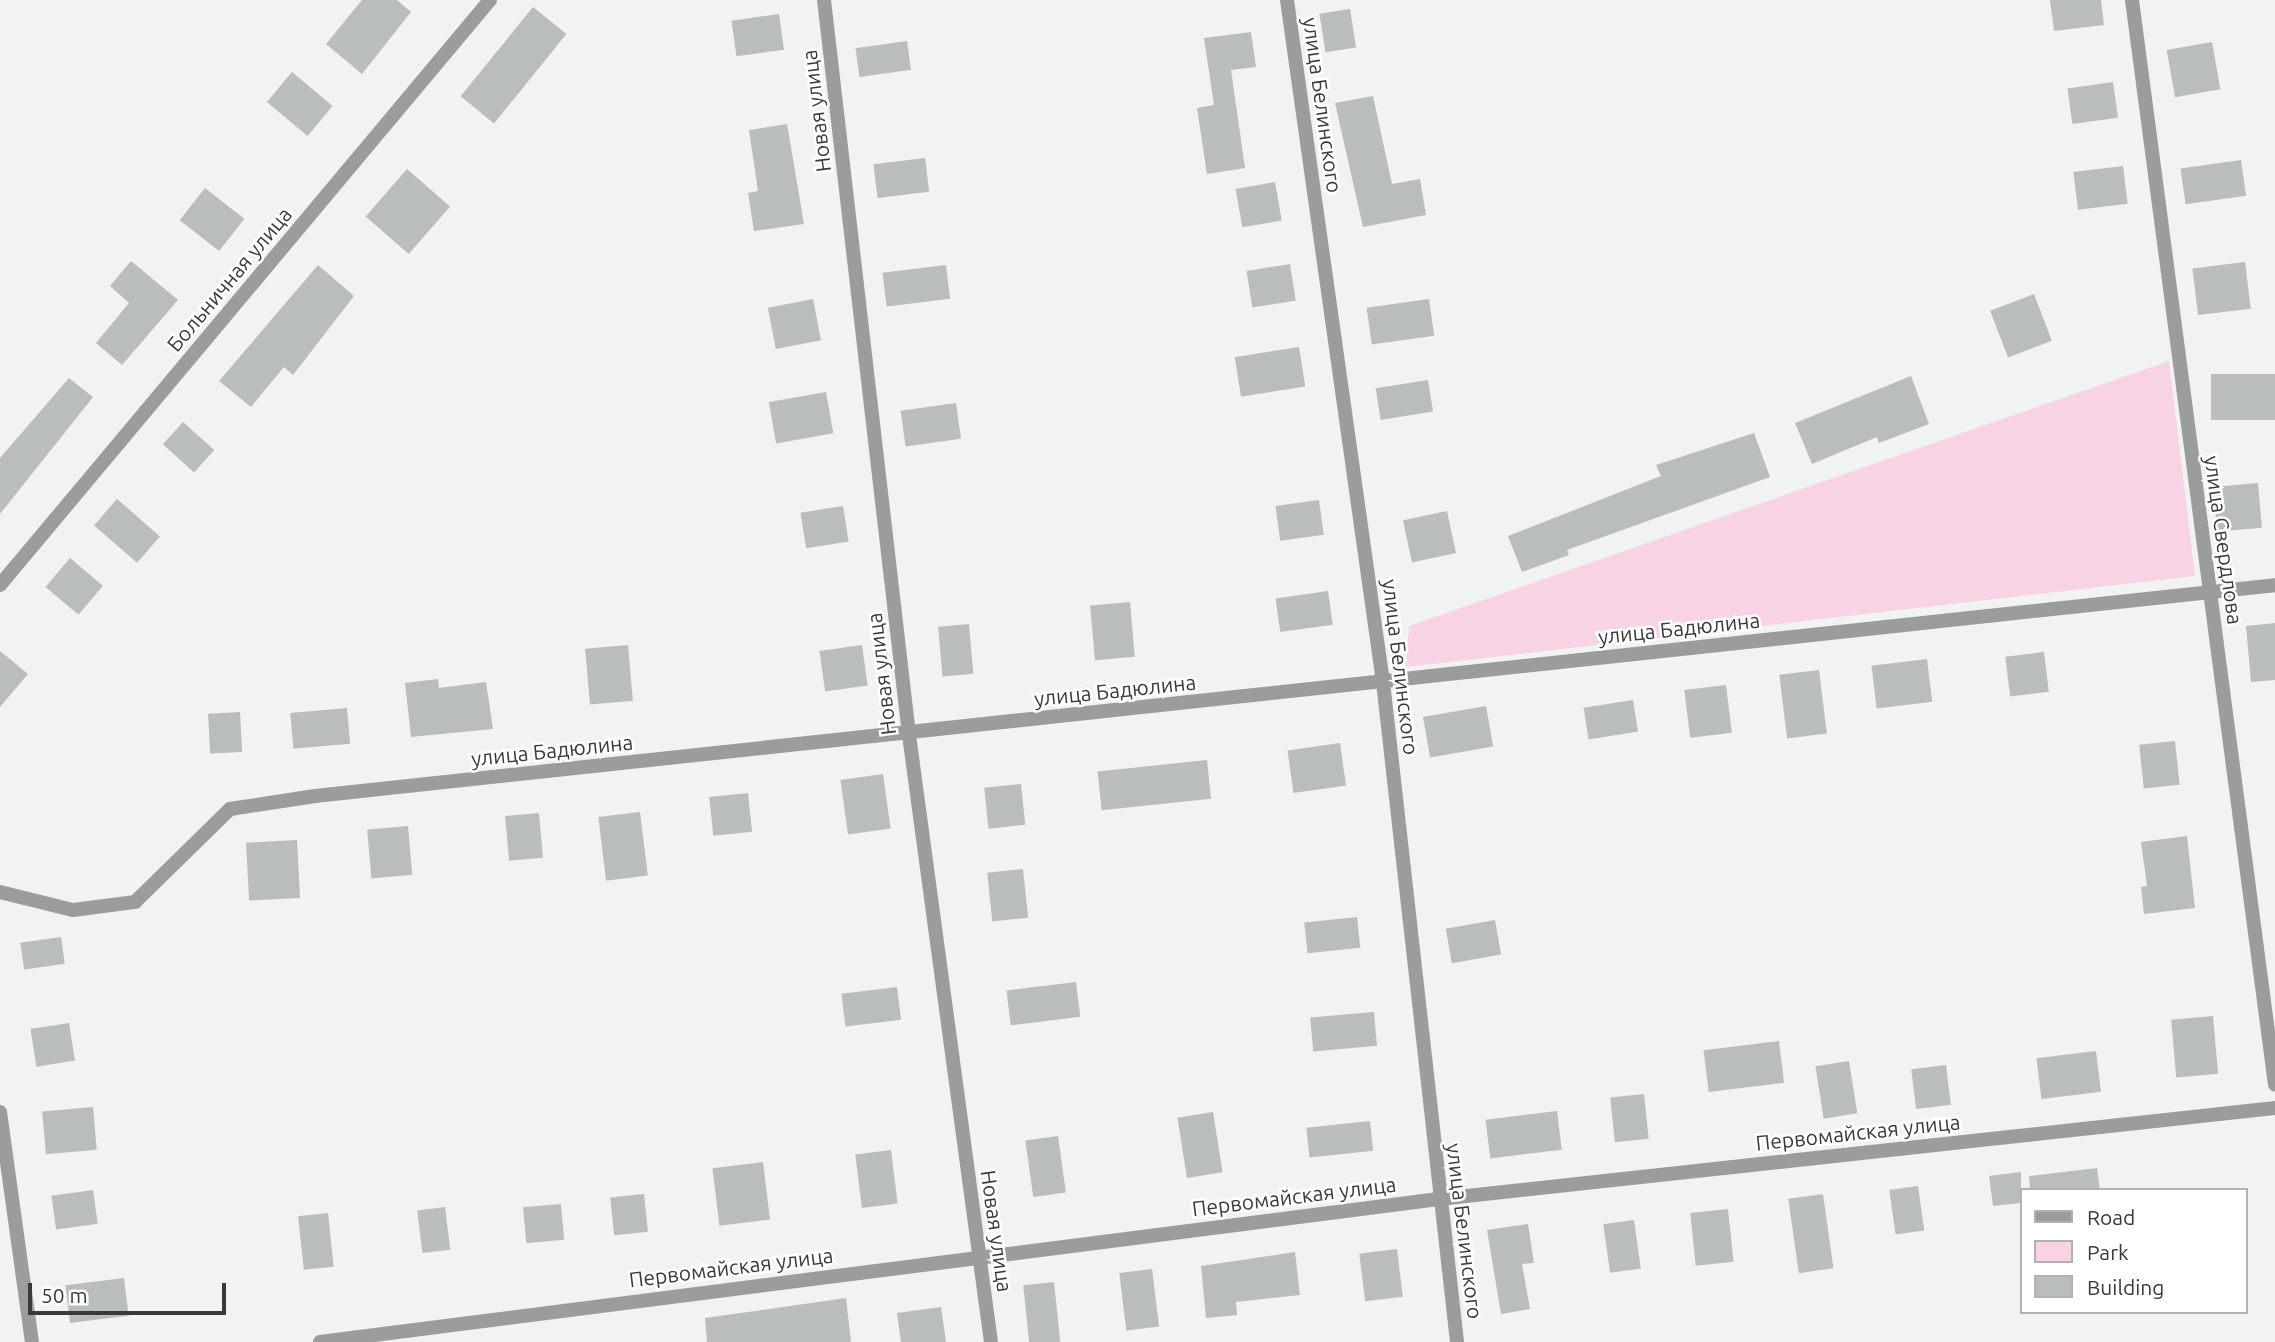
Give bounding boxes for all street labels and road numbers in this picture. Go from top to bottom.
street label: улица Белинского [1298,16,1348,194]
street label: Новая улица [796,48,836,174]
street label: Больничная улица [161,202,297,356]
street label: улица Свердлова [2200,454,2248,626]
street label: улица Белинского [1378,578,1424,756]
street label: улица Бадюлина [1597,607,1761,649]
street label: Новая улица [861,611,901,737]
street label: улица Бадюлина [1033,669,1197,711]
street label: улица Бадюлина [470,729,634,771]
street label: Первомайская улица [1754,1109,1962,1155]
street label: улица Белинского [1442,1142,1488,1320]
street label: Новая улица [976,1168,1018,1294]
street label: Первомайская улица [1190,1171,1398,1221]
street label: Первомайская улица [627,1242,835,1292]

